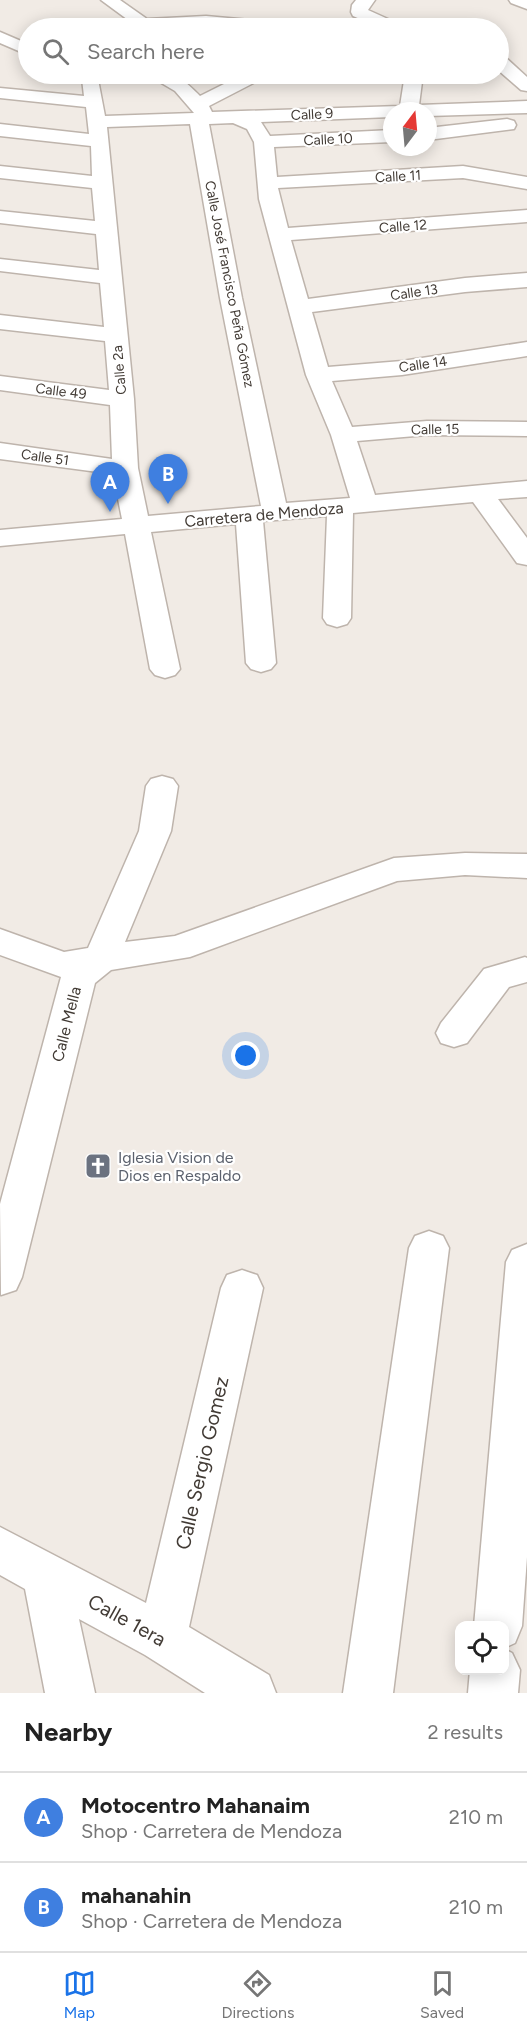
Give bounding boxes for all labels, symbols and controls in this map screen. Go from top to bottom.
search box [18,18,509,84]
icon: search [39,35,72,68]
text: Search here [87,38,205,65]
north arrow [383,102,437,156]
street label: Calle 9 [290,105,334,124]
street label: Calle 10 [303,130,353,149]
street label: Calle 11 [375,167,421,186]
street label: Calle José Francisco Peña Gómez [201,179,258,389]
street label: Calle 12 [378,216,428,237]
street label: Calle 13 [389,281,439,304]
street label: Calle 2a [109,345,130,395]
street label: Calle 14 [398,353,449,376]
street label: Calle 49 [35,380,87,403]
street label: Calle 15 [411,421,459,438]
street label: Calle 51 [20,446,70,469]
pin: B [148,454,188,504]
pin: A [90,462,130,512]
street label: Carretera de Mendoza [184,498,344,531]
street label: Calle Mella [48,985,85,1064]
your location [231,1041,260,1070]
place label: Iglesia Vision de Dios en Respaldo [118,1148,241,1185]
church icon: Iglesia Vision de Dios en Respaldo [83,1151,113,1181]
street label: Calle Sergio Gomez [170,1374,234,1552]
street label: Calle 1era [84,1589,170,1651]
map controls [455,1621,509,1675]
button: locate [455,1621,509,1675]
text: Nearby [24,1716,112,1748]
text: 2 results [427,1720,503,1744]
text: Motocentro Mahanaim [81,1792,310,1819]
text: A [36,1805,51,1829]
text: 210 m [449,1805,503,1829]
text: Shop · Carretera de Mendoza [81,1819,342,1843]
text: mahanahin [81,1882,191,1909]
text: B [37,1895,50,1919]
text: 210 m [449,1895,503,1919]
text: Shop · Carretera de Mendoza [81,1909,342,1933]
tab: Map [63,1967,96,2022]
tab: Directions [221,1967,294,2022]
tab: Saved [420,1967,464,2022]

